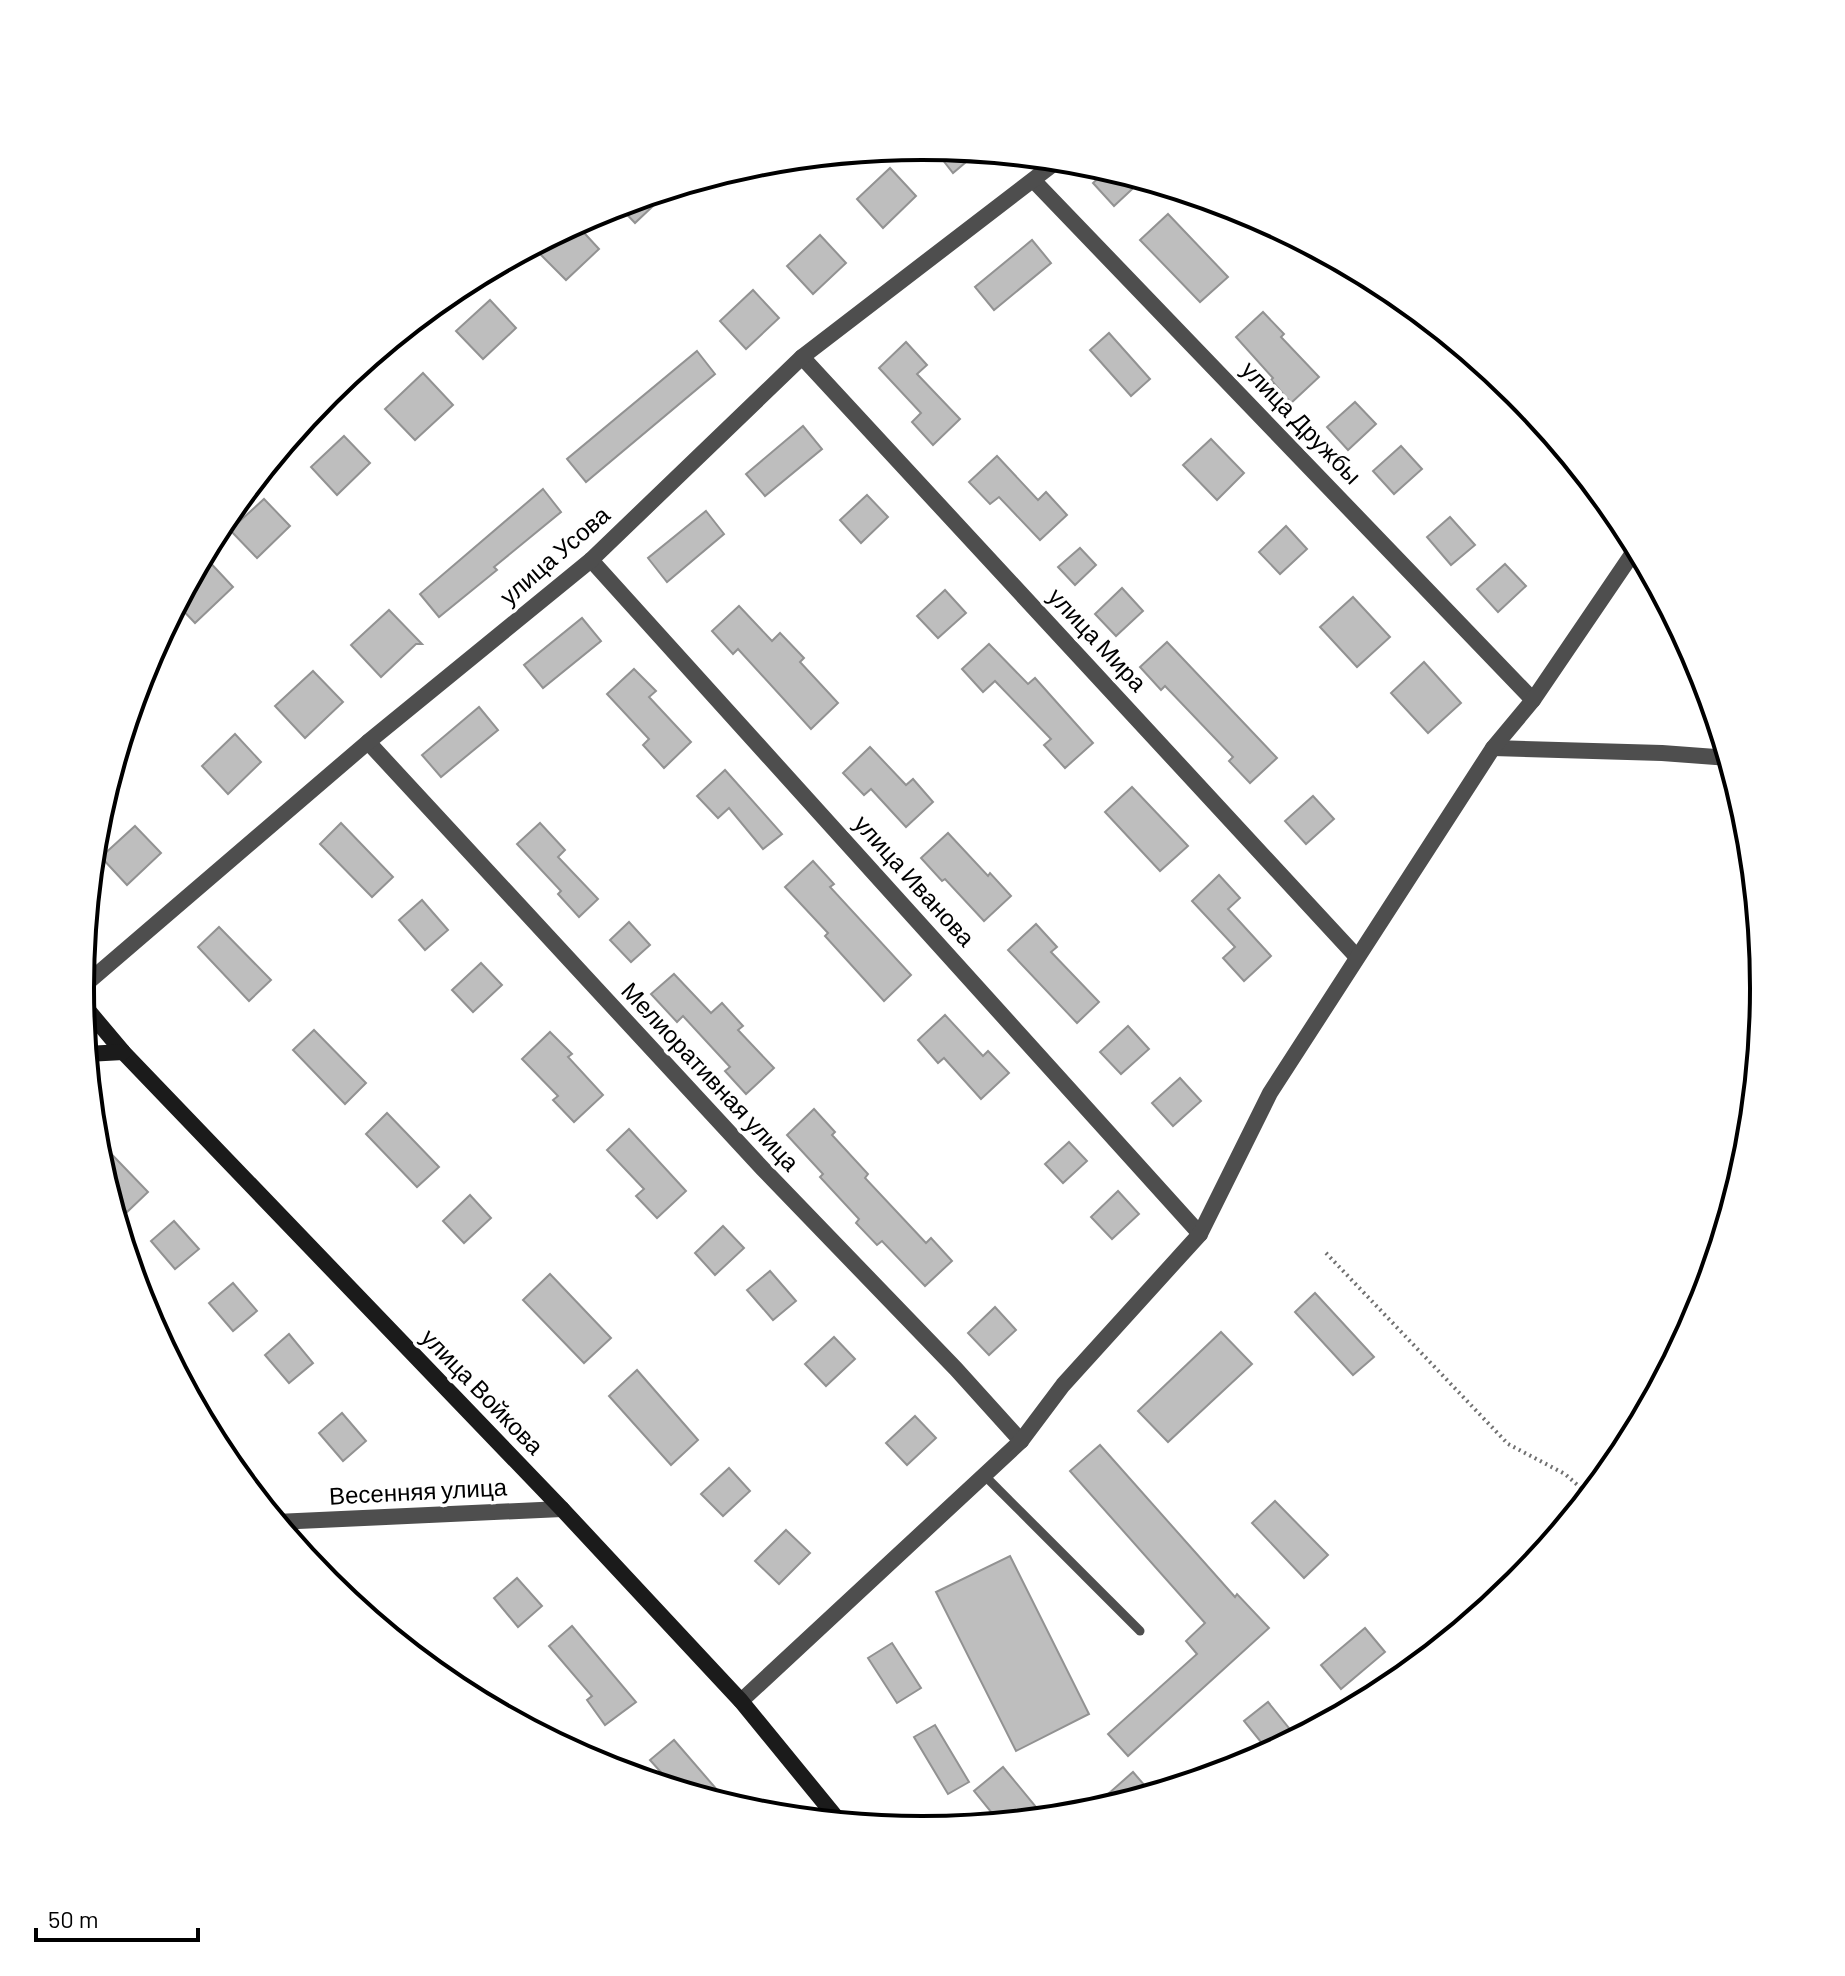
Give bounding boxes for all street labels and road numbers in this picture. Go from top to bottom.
street label: улица Дружбы [1236,354,1368,489]
street label: улица Усова [493,499,615,610]
street label: улица Мира [1043,581,1154,697]
street label: улица Иванова [849,809,982,952]
street label: Мелиоративная улица [616,976,806,1177]
street label: улица Войкова [416,1322,551,1460]
street label: Весенняя улица [328,1471,508,1510]

